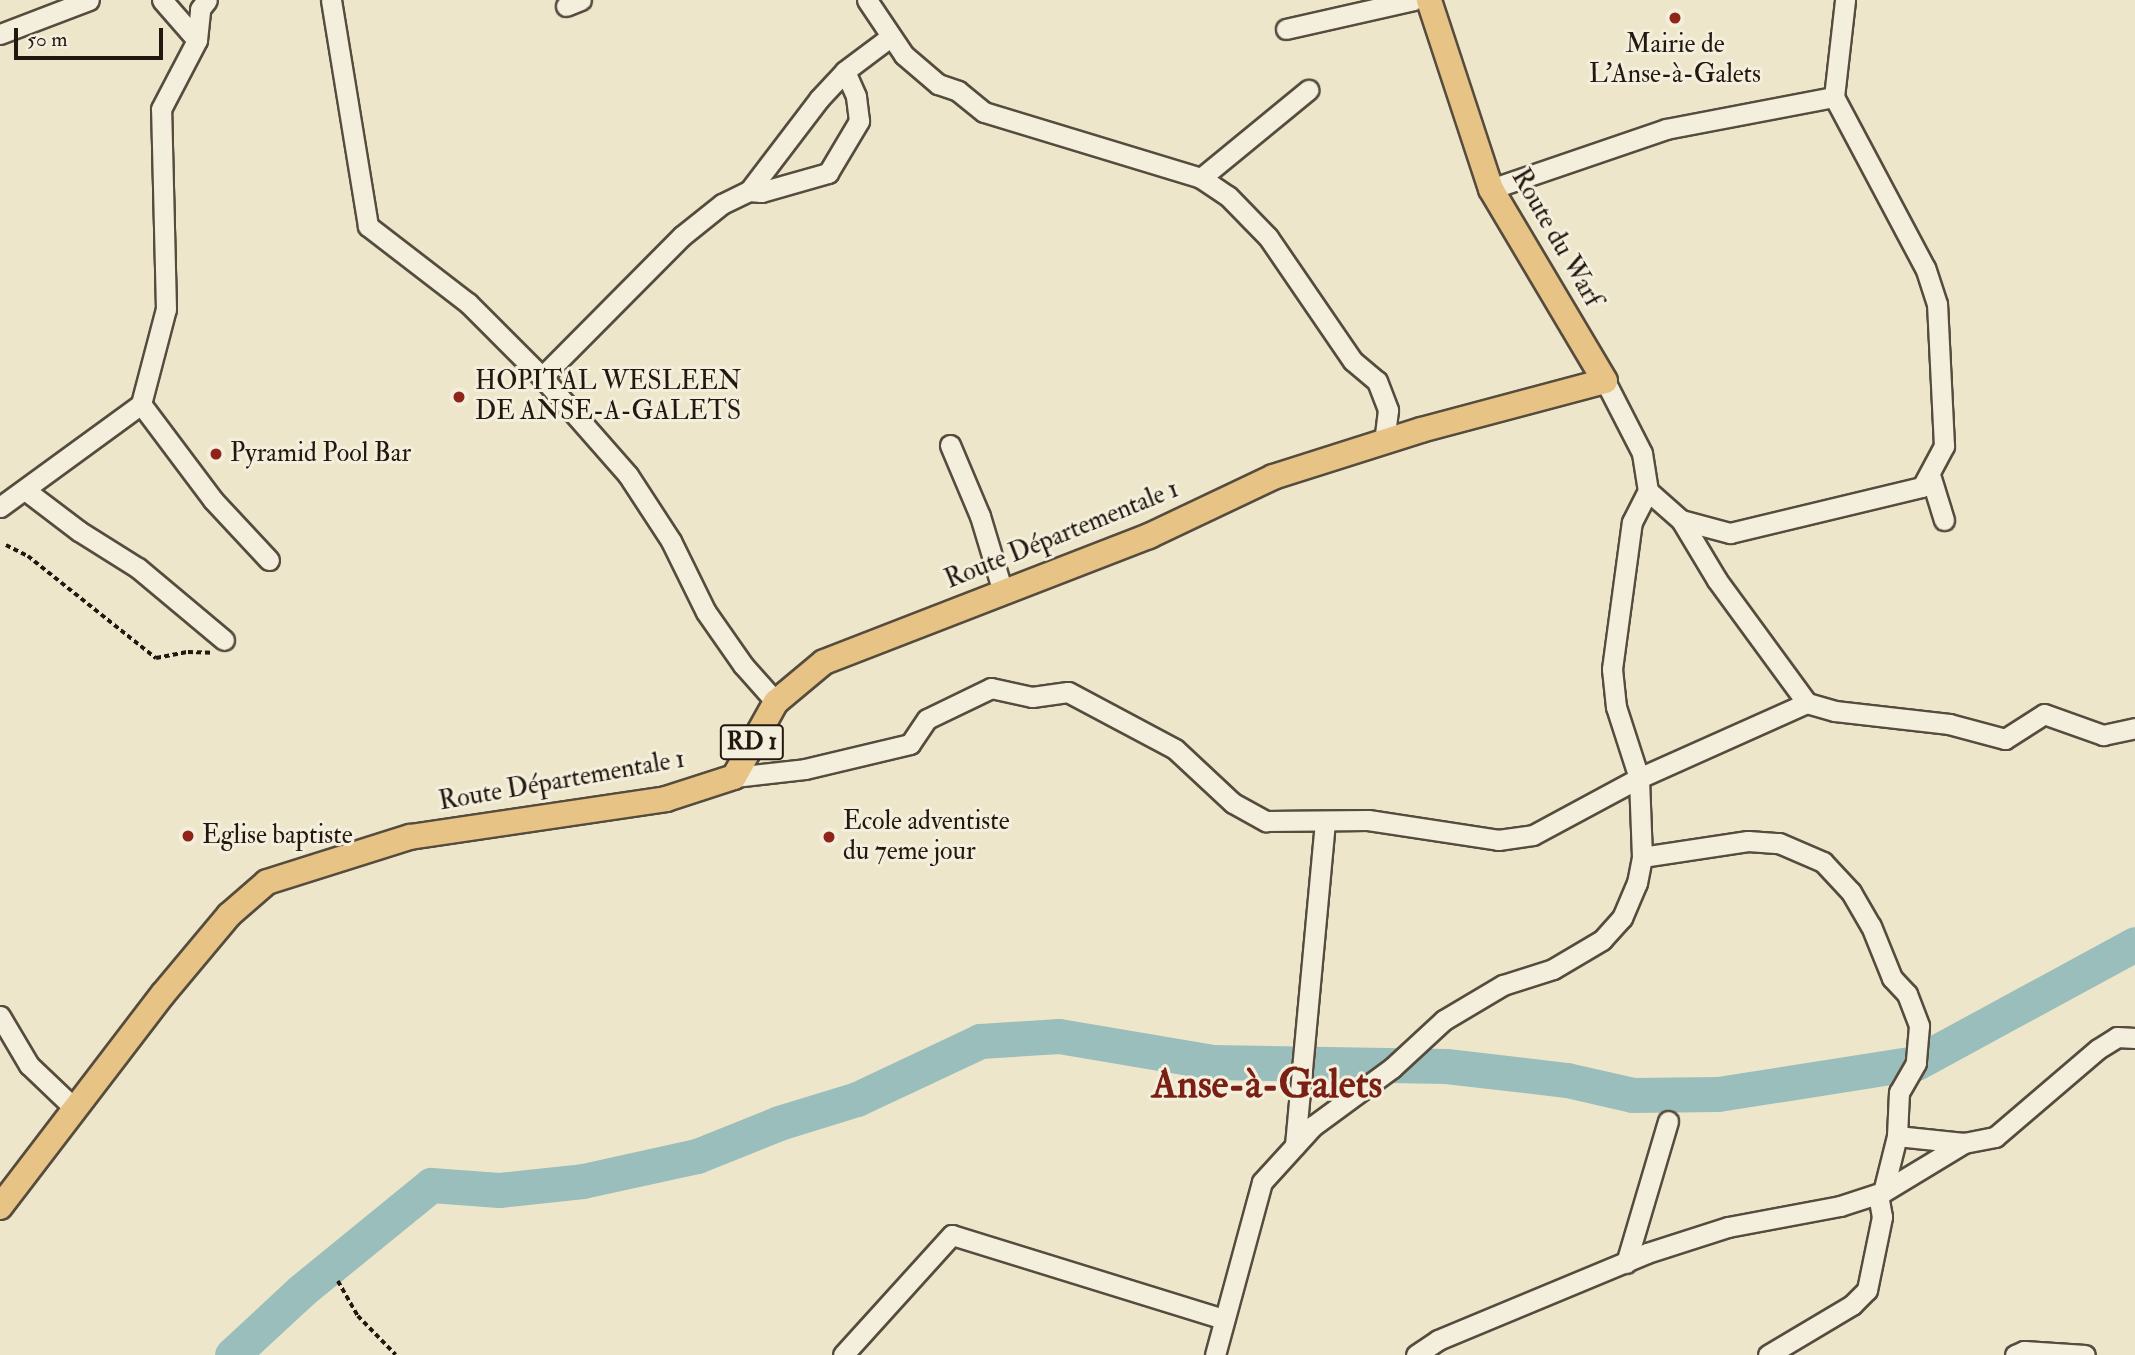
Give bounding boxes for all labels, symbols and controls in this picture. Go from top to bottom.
marker: Mairie de L'Anse-à-Galets [1667,10,1683,26]
scale bar [18,14,166,58]
text: 50 m [27,26,68,53]
place label: Mairie de L'Anse-à-Galets [1589,29,1761,90]
street label: Route du Warf [1504,164,1608,312]
place label: HOPITAL WESLEEN DE ANSE-A-GALETS [475,366,741,428]
marker: HOPITAL WESLEEN DE ANSE-A-GALETS [449,387,469,407]
place label: Pyramid Pool Bar [230,438,411,470]
marker: Pyramid Pool Bar [208,446,224,462]
street label: Route Départementale 1 [941,474,1183,596]
road number: RD 1 [719,722,785,762]
street label: Route Départementale 1 [437,744,687,818]
place label: Ecole adventiste du 7eme jour [843,806,1010,868]
place label: Eglise baptiste [202,820,353,852]
marker: Eglise baptiste [180,828,196,844]
marker: Ecole adventiste du 7eme jour [821,829,837,845]
district label: Anse-à-Galets [1152,1061,1382,1109]

